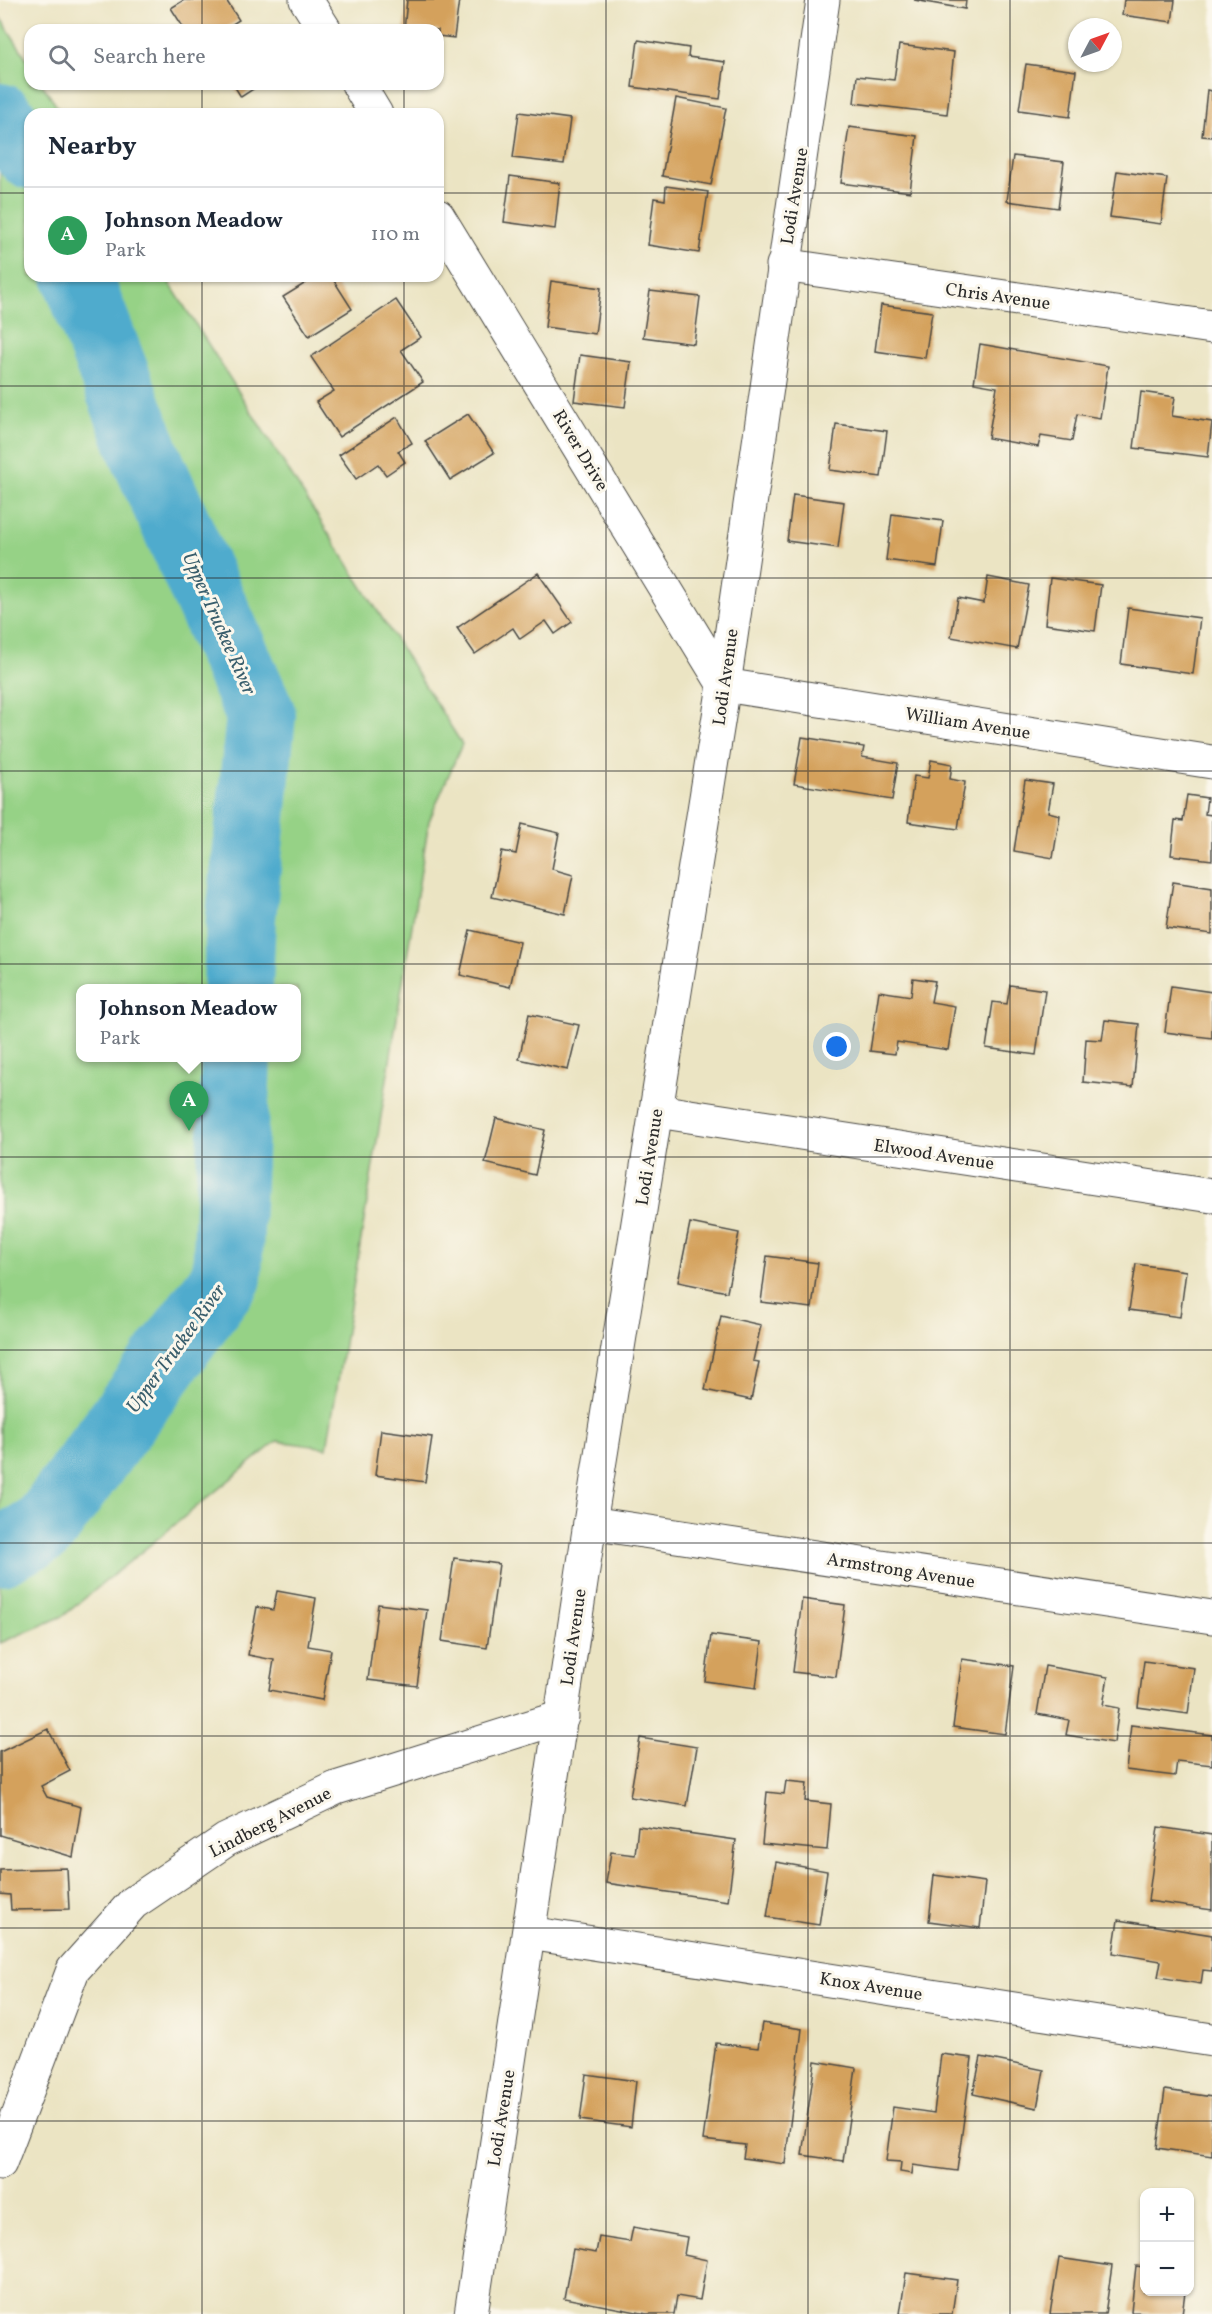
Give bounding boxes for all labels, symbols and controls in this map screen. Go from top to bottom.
north arrow [1068,18,1122,72]
search box [24,24,444,90]
icon: search [45,41,78,74]
text: Search here [93,42,206,73]
text: Nearby [48,129,137,165]
street label: Lodi Avenue [775,146,815,246]
text: Johnson Meadow [105,206,283,237]
text: A [60,221,75,249]
text: 110 m [371,221,420,249]
text: Park [105,237,146,265]
street label: Chris Avenue [944,278,1052,317]
street label: River Drive [546,405,614,496]
water label: Upper Truckee River [174,548,262,700]
street label: Lodi Avenue [707,627,746,727]
street label: William Avenue [903,702,1032,747]
popup [76,984,301,1062]
text: Johnson Meadow [100,994,277,1025]
text: Park [100,1025,140,1053]
your location [822,1032,851,1061]
pin: A [170,1082,208,1131]
street label: Lodi Avenue [630,1107,670,1207]
street label: Elwood Avenue [872,1134,996,1177]
water label: Upper Truckee River [120,1278,233,1420]
street label: Armstrong Avenue [825,1547,977,1596]
street label: Lodi Avenue [555,1587,594,1687]
street label: Lindberg Avenue [205,1782,336,1865]
street label: Knox Avenue [817,1967,924,2008]
street label: Lodi Avenue [482,2068,522,2168]
map controls [1140,2188,1194,2296]
button: + [1140,2188,1194,2242]
button: − [1140,2242,1194,2296]

